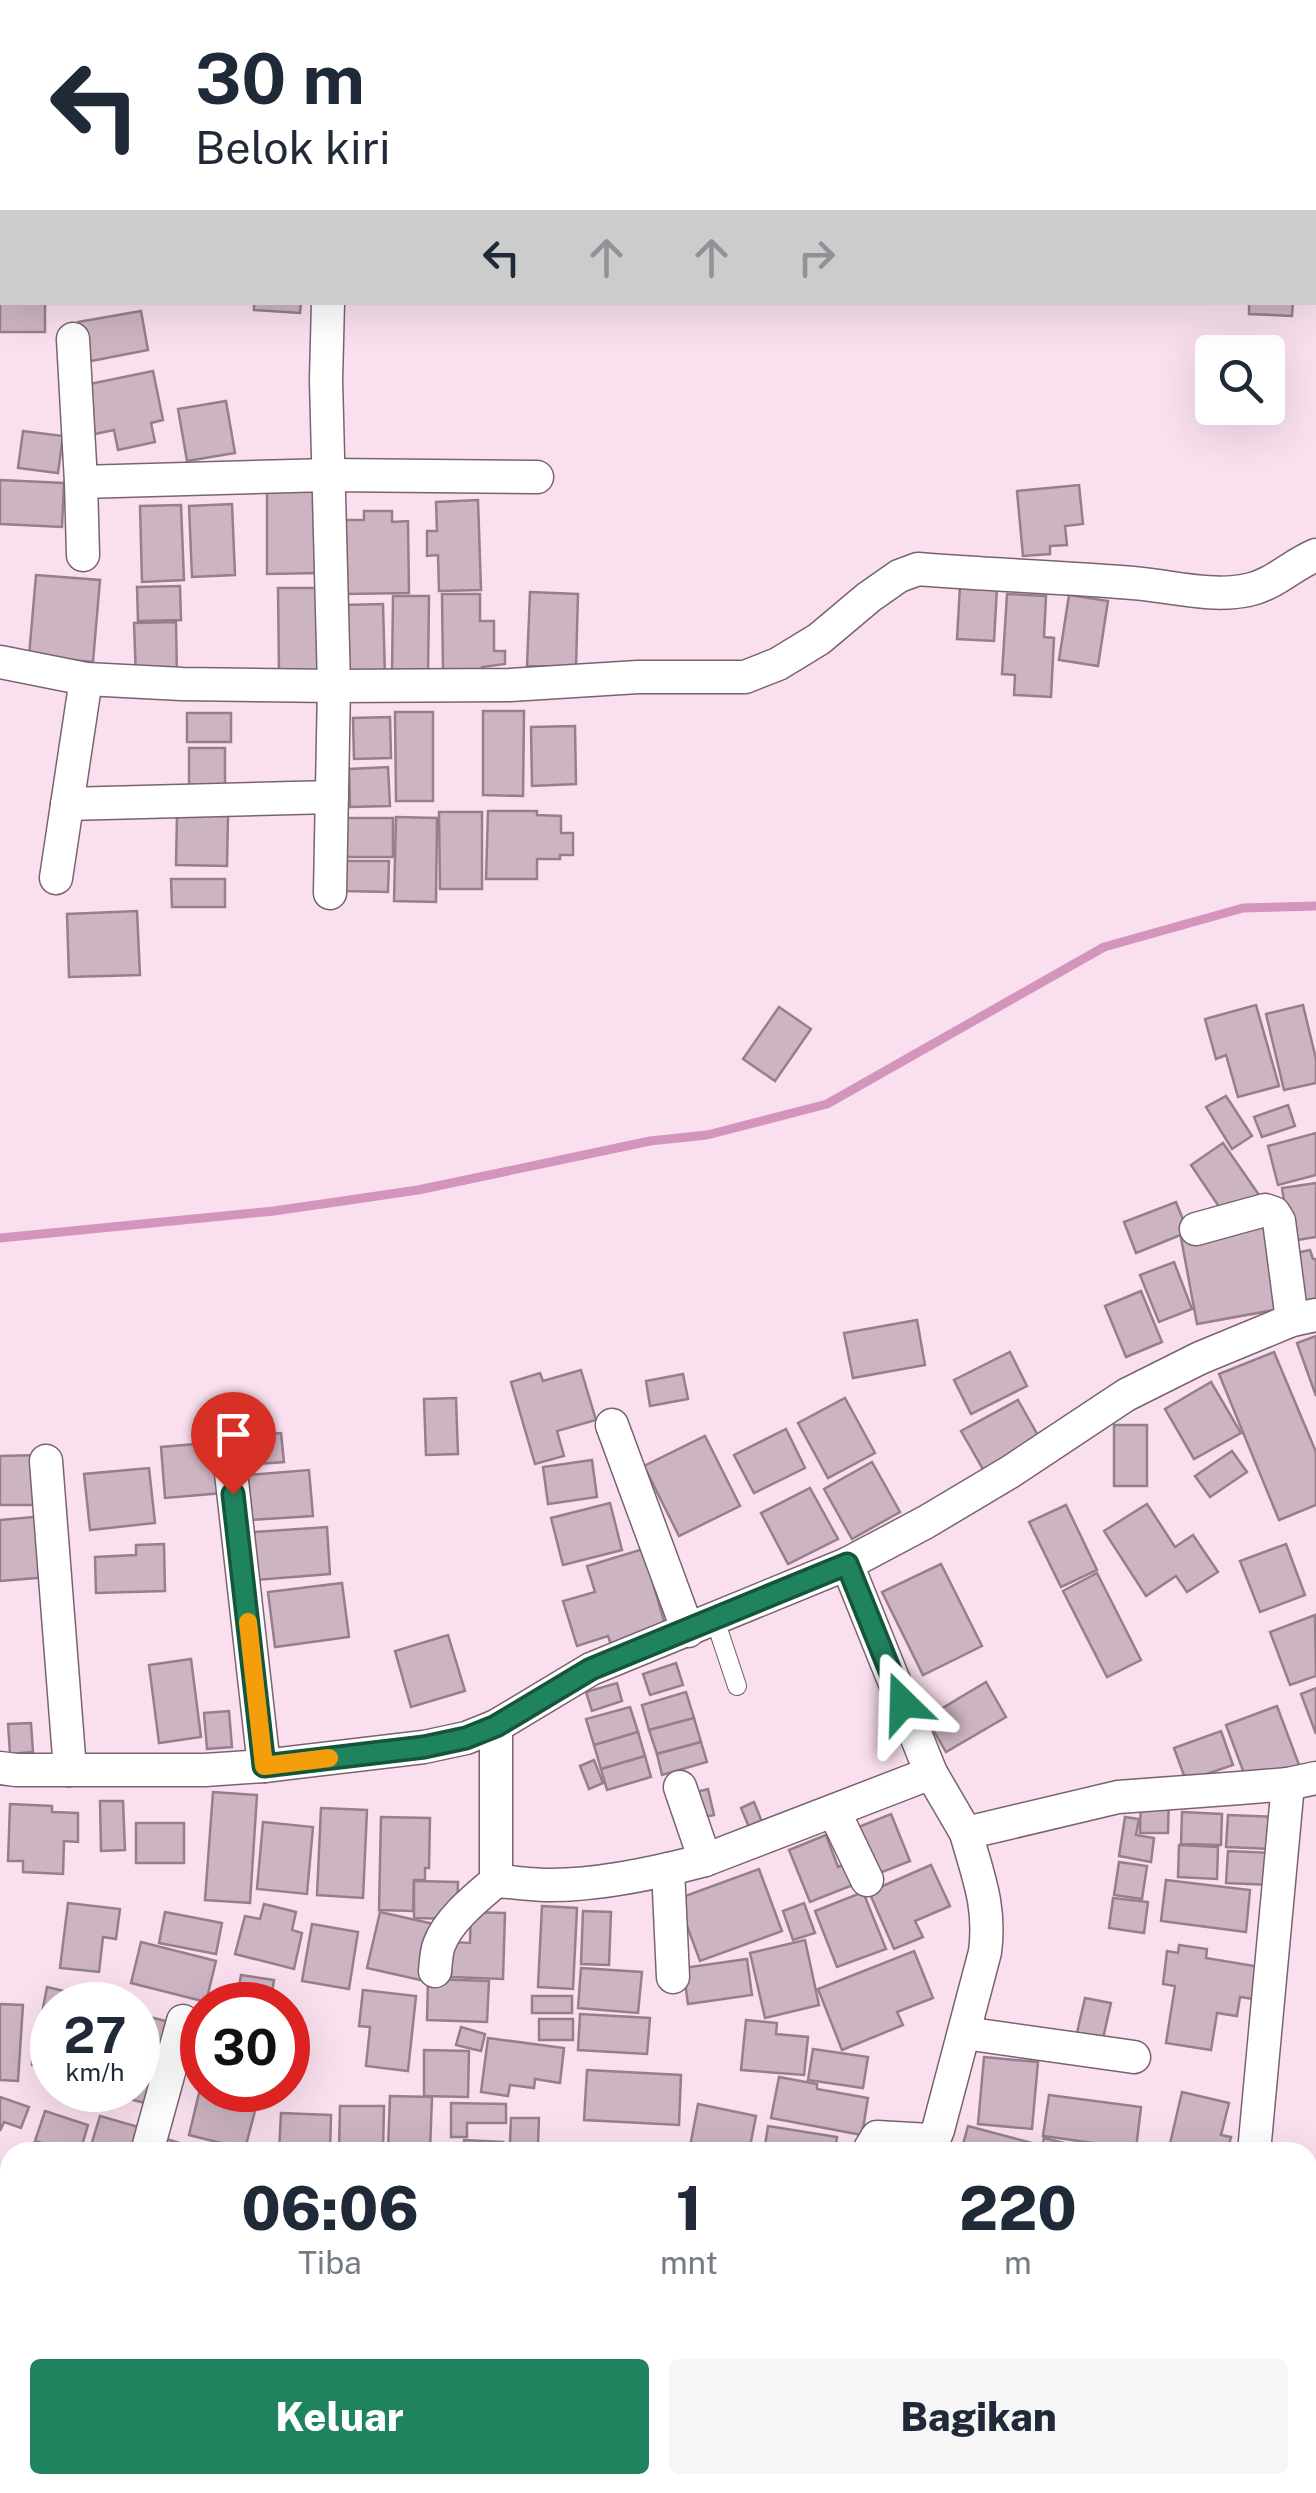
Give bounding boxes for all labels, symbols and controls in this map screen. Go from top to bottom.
text: 30 m [195,37,365,120]
icon: left [30,40,160,170]
text: Belok kiri [195,121,390,174]
icon: left [474,230,529,285]
icon: ahead [579,230,634,285]
icon: ahead [684,230,739,285]
icon: right [789,230,844,285]
map controls [1195,335,1285,425]
button: search [1195,335,1285,425]
pin [191,1392,276,1495]
icon: arrive [206,1407,261,1462]
position arrow [851,1651,955,1755]
speed limit sign: 30 [180,1982,310,2112]
text: 27 [63,2005,127,2064]
text: km/h [66,2057,124,2087]
text: 06:06 [241,2173,419,2244]
text: 1 [676,2173,702,2244]
text: 220 [959,2173,1077,2244]
text: Tiba [298,2244,362,2281]
text: mnt [660,2244,718,2281]
text: m [1004,2244,1032,2281]
button: Keluar [30,2359,649,2474]
button: Bagikan [669,2359,1288,2474]

